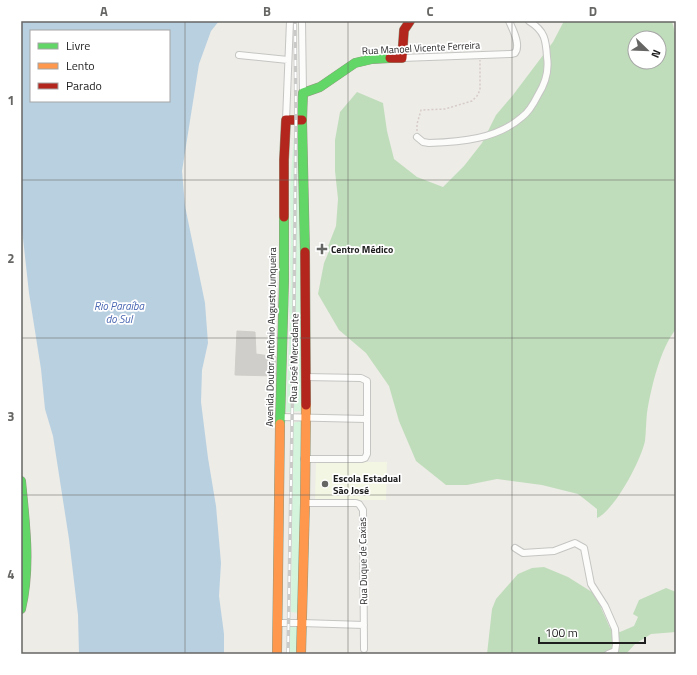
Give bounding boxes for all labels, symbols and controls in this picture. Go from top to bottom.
text: A [100,1,108,21]
text: B [263,1,271,21]
text: C [426,1,434,21]
text: D [589,1,597,21]
legend [30,30,170,102]
north arrow [627,30,667,70]
text: Livre [66,36,90,55]
street label: Rua Manoel Vicente Ferreira [361,37,481,59]
text: N [647,47,665,61]
text: Lento [66,56,95,75]
text: Parado [66,76,102,95]
text: 1 [7,90,15,110]
place label: Centro Médico [331,242,393,257]
marker: Centro Médico [316,243,328,255]
street label: Avenida Doutor Antônio Augusto Junqueira [262,247,280,427]
text: 2 [7,248,15,268]
water label: Rio Paraíba do Sul [94,298,145,327]
street label: Rua José Mercadante [286,313,302,403]
text: 3 [7,406,15,426]
place label: Escola Estadual São José [333,471,401,498]
marker: Escola Estadual São José [320,479,330,489]
street label: Rua Duque de Caxias [355,517,371,605]
text: 4 [7,564,15,584]
scale bar [539,619,645,645]
text: 100 m [545,623,578,642]

